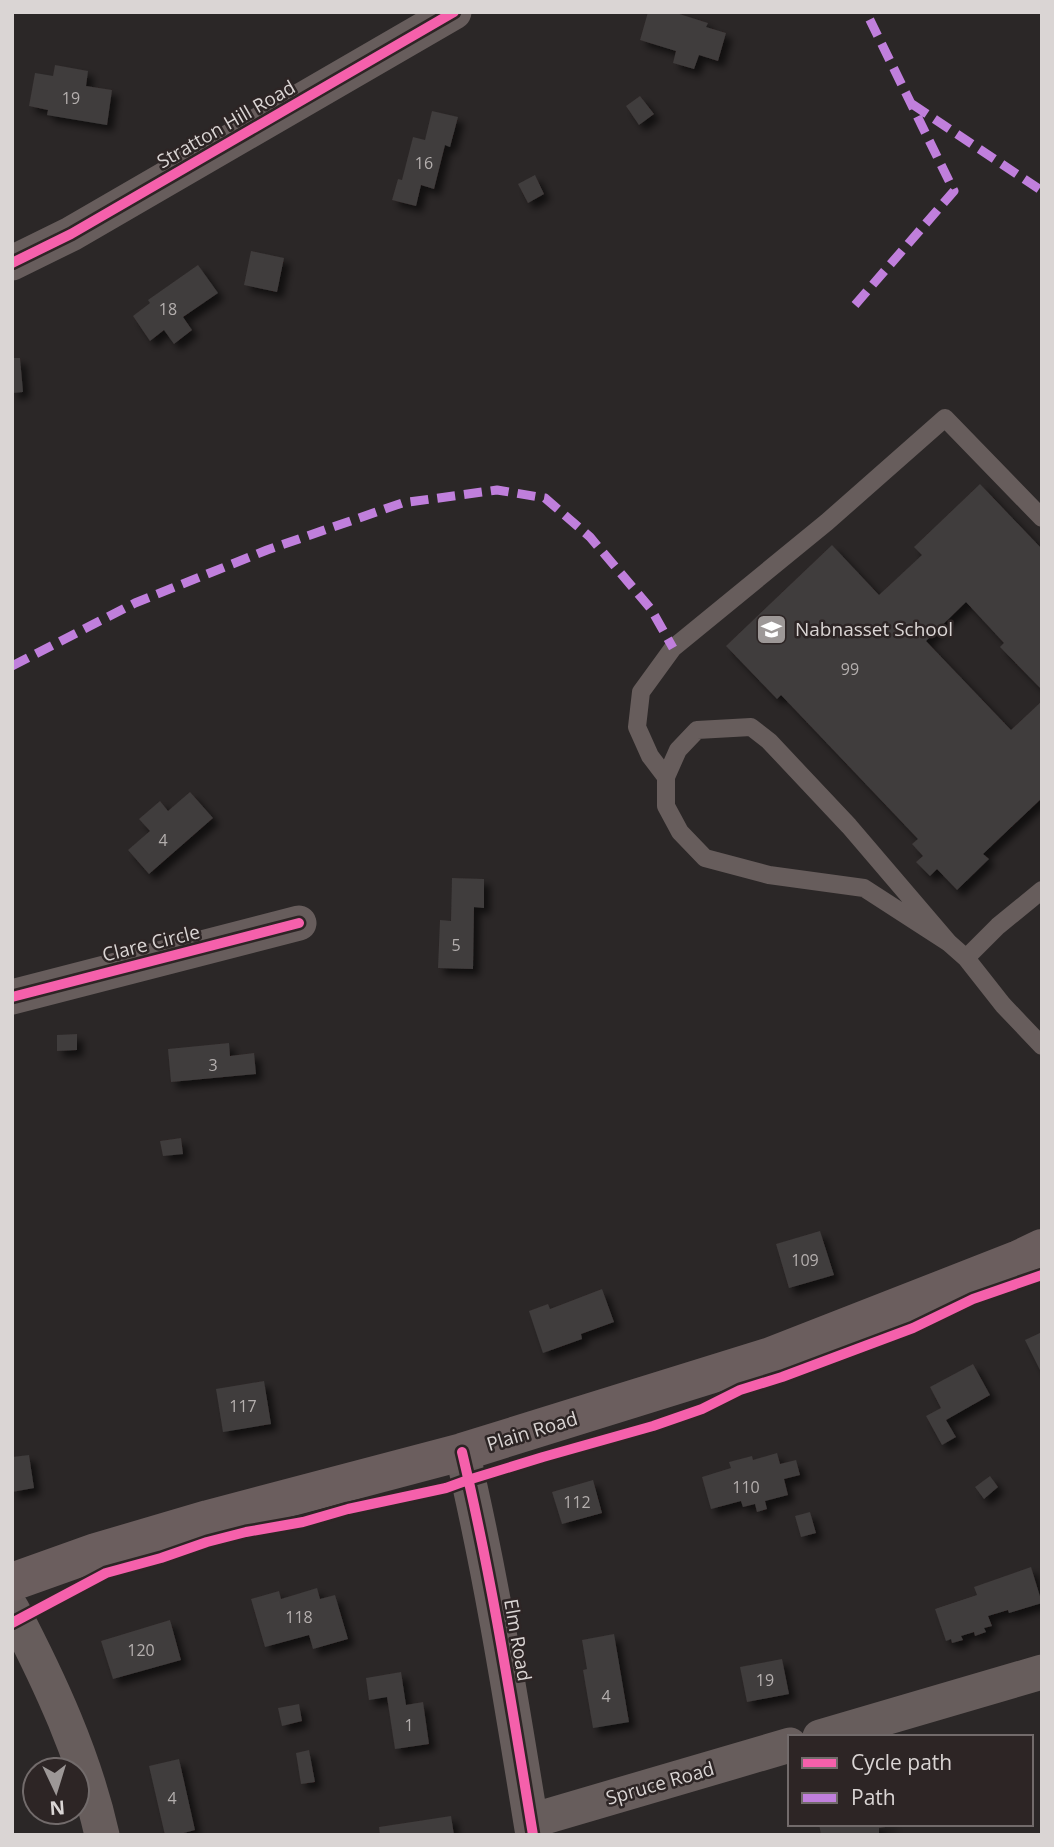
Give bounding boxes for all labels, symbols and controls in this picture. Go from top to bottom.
street label: Stratton Hill Road [152,74,300,174]
house number: 19 [62,87,80,109]
house number: 16 [415,152,433,174]
house number: 18 [159,298,177,320]
school or university icon: Nabnasset School [755,612,789,646]
place label: Nabnasset School [795,616,953,642]
house number: 99 [841,658,859,680]
house number: 4 [158,829,168,851]
street label: Clare Circle [99,918,203,968]
house number: 5 [451,934,461,956]
house number: 3 [208,1054,218,1076]
house number: 109 [791,1249,819,1271]
house number: 117 [229,1395,257,1417]
street label: Plain Road [483,1405,581,1457]
house number: 110 [732,1476,760,1498]
house number: 112 [563,1491,591,1513]
street label: Elm Road [498,1597,538,1683]
house number: 118 [285,1606,313,1628]
house number: 120 [127,1639,155,1661]
house number: 19 [756,1669,774,1691]
house number: 4 [601,1685,611,1707]
house number: 1 [404,1714,414,1736]
legend [788,1735,1033,1826]
text: Cycle path [851,1748,952,1776]
street label: Spruce Road [603,1755,717,1811]
north arrow [21,1756,91,1826]
text: Path [851,1783,896,1811]
house number: 4 [167,1787,177,1809]
text: N [49,1794,66,1821]

